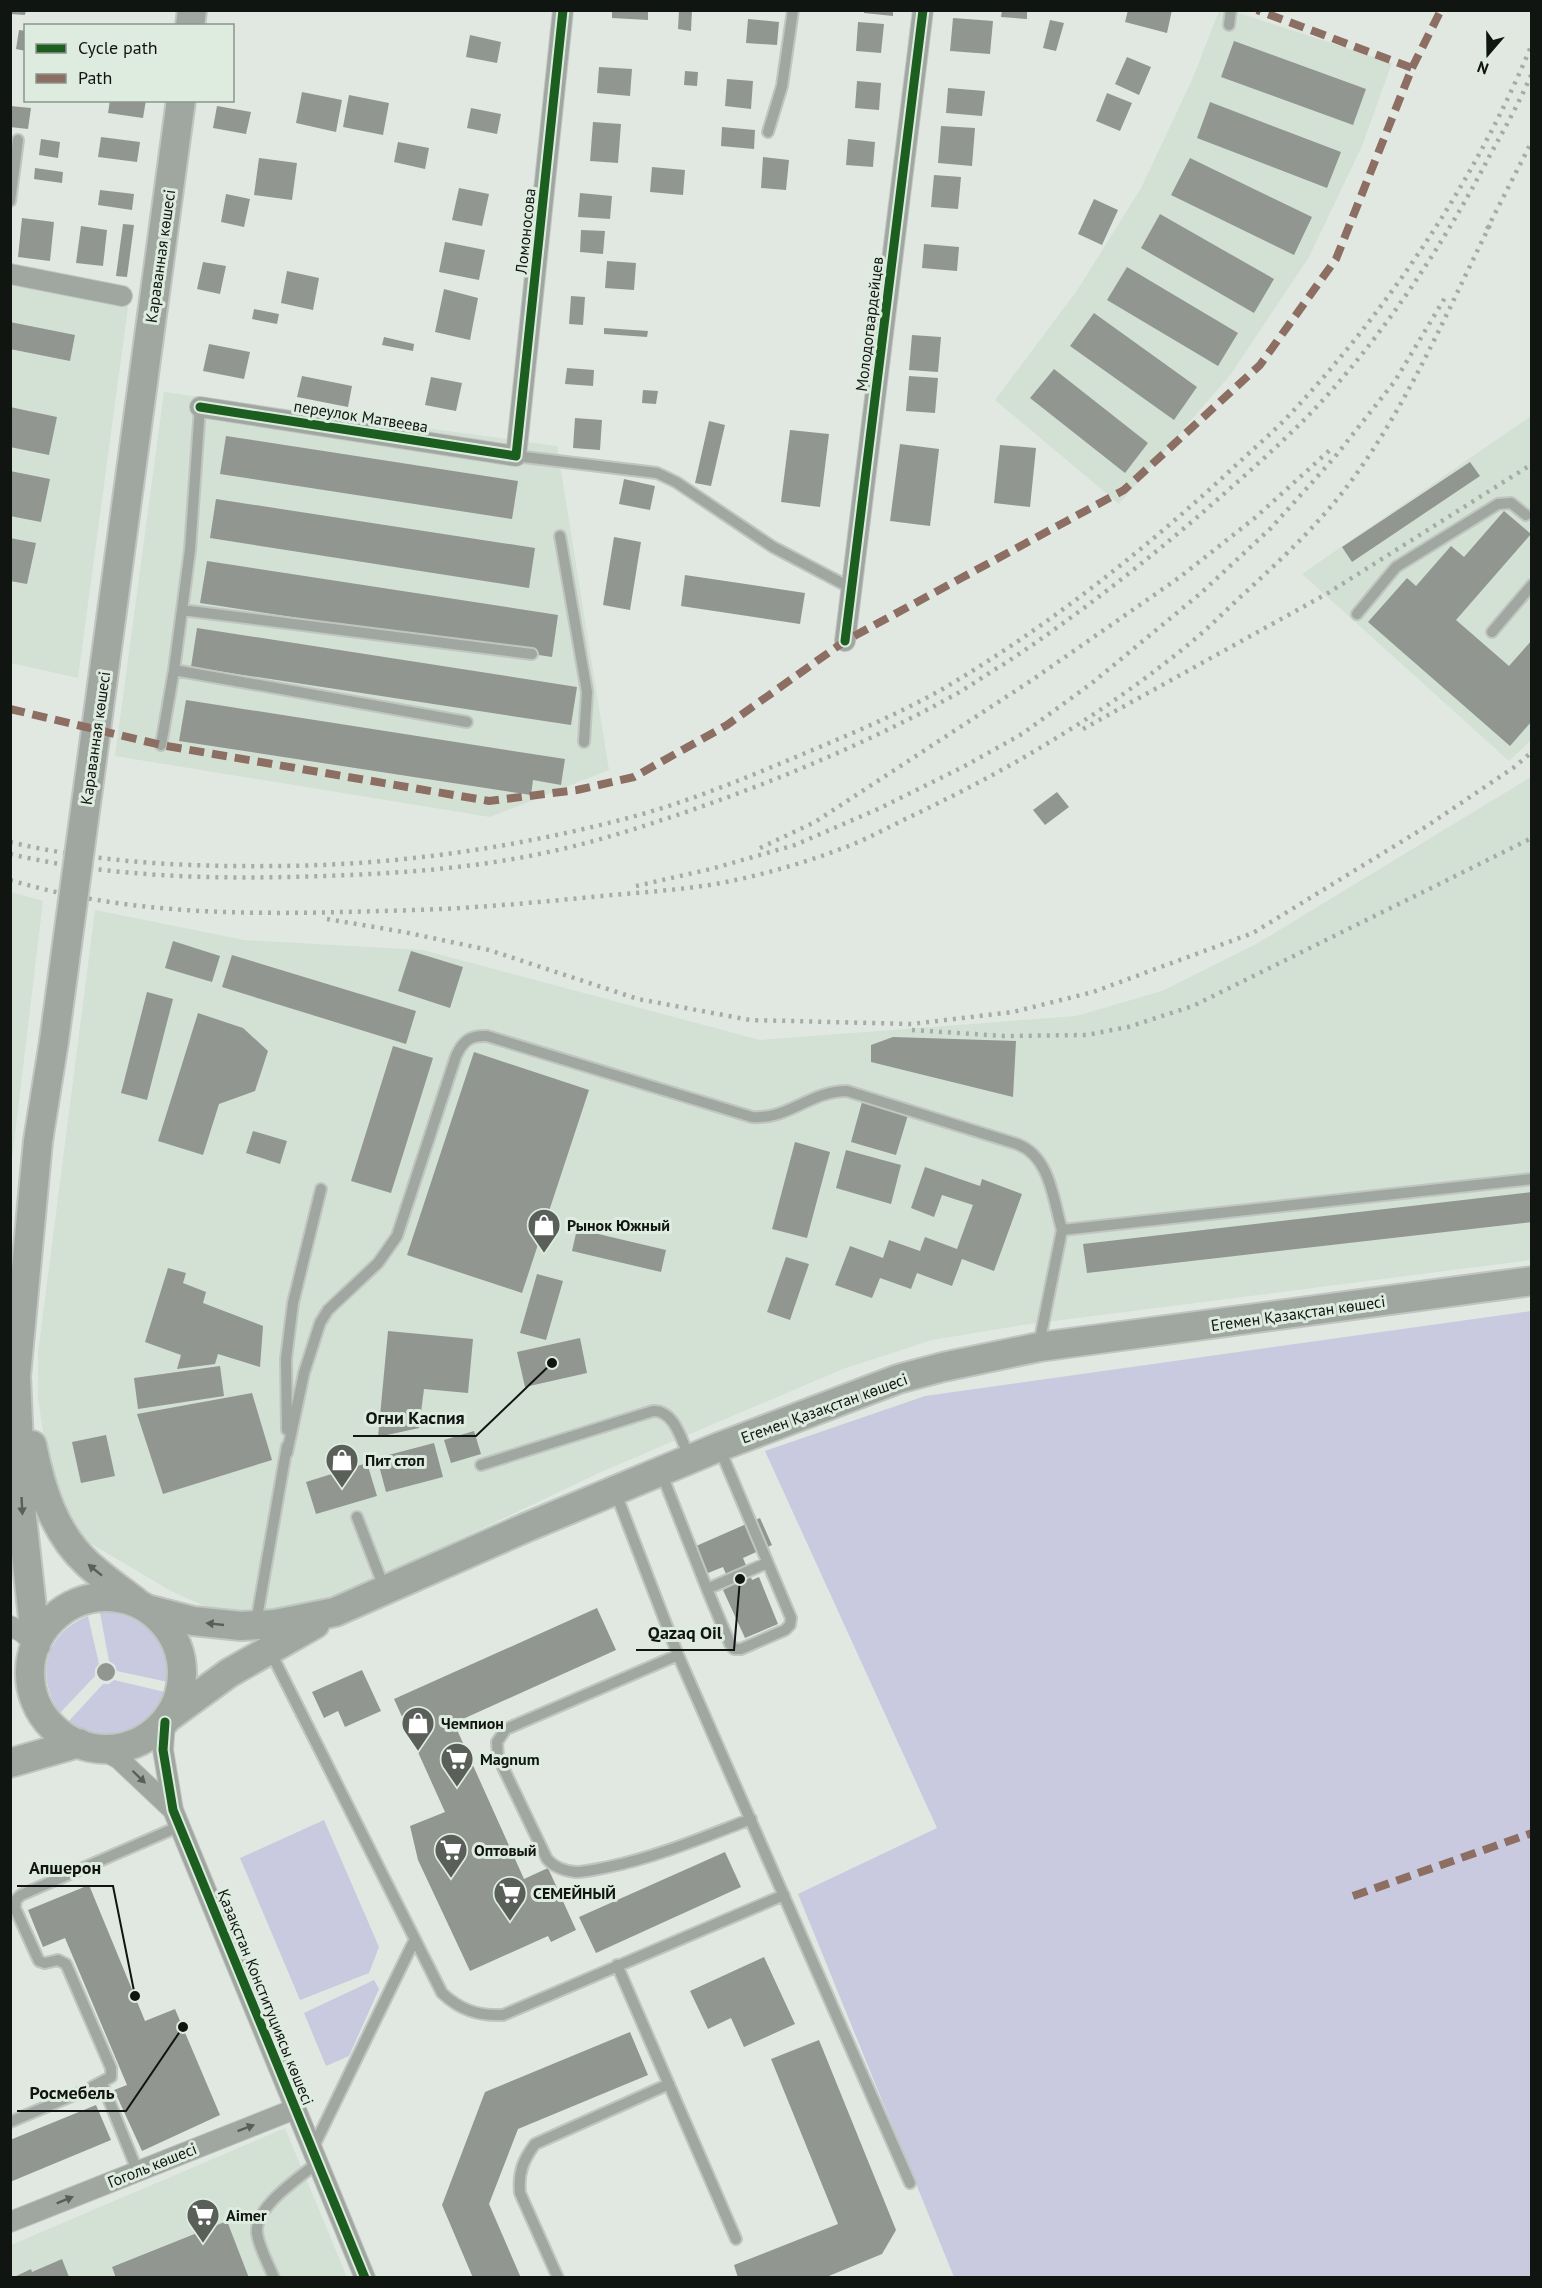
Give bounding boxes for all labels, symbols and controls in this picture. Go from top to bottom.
legend [24,24,234,102]
north arrow [1458,24,1518,84]
text: Cycle path [78,36,158,59]
text: N [1475,57,1491,79]
text: Path [78,66,112,89]
street label: Ломоносова [510,187,539,276]
street label: Караванная көшесі [141,188,179,324]
street label: Молодогвардейцев [851,255,887,393]
street label: переулок Матвеева [292,395,430,437]
street label: Караванная көшесі [76,670,114,806]
shop icon: Рынок Южный [526,1207,562,1254]
place label: Рынок Южный [567,1215,670,1235]
street label: Егемен Қазақстан көшесі [1210,1291,1386,1335]
street label: Егемен Қазақстан көшесі [738,1369,910,1447]
callout: Огни Каспия [353,1400,476,1436]
text: Огни Каспия [365,1406,465,1429]
shop icon: Пит стоп [324,1442,360,1489]
place label: Пит стоп [365,1450,425,1470]
one-way arrow [17,1497,26,1516]
one-way arrow [87,1563,103,1576]
callout: Qazaq Oil [636,1614,734,1650]
one-way arrow [206,1620,225,1629]
text: Qazaq Oil [648,1621,723,1644]
shop icon: Чемпион [400,1705,436,1752]
place label: Чемпион [441,1713,504,1733]
supermarket icon: Magnum [439,1741,475,1788]
place label: Magnum [480,1749,540,1769]
one-way arrow [131,1770,146,1784]
supermarket icon: Оптовый [433,1832,469,1879]
place label: Оптовый [474,1840,536,1860]
callout: Апшерон [17,1850,113,1886]
text: Апшерон [29,1856,101,1879]
supermarket icon: СЕМЕЙНЫЙ [492,1875,528,1922]
place label: СЕМЕЙНЫЙ [533,1883,616,1903]
street label: Қазақстан Конституциясы көшесі [213,1886,319,2108]
callout: Росмебель [17,2075,126,2111]
text: Росмебель [30,2081,115,2104]
one-way arrow [237,2123,255,2132]
street label: Гоголь көшесі [104,2138,200,2192]
one-way arrow [56,2195,74,2205]
supermarket icon: Aimer [185,2197,221,2244]
place label: Aimer [226,2205,267,2225]

